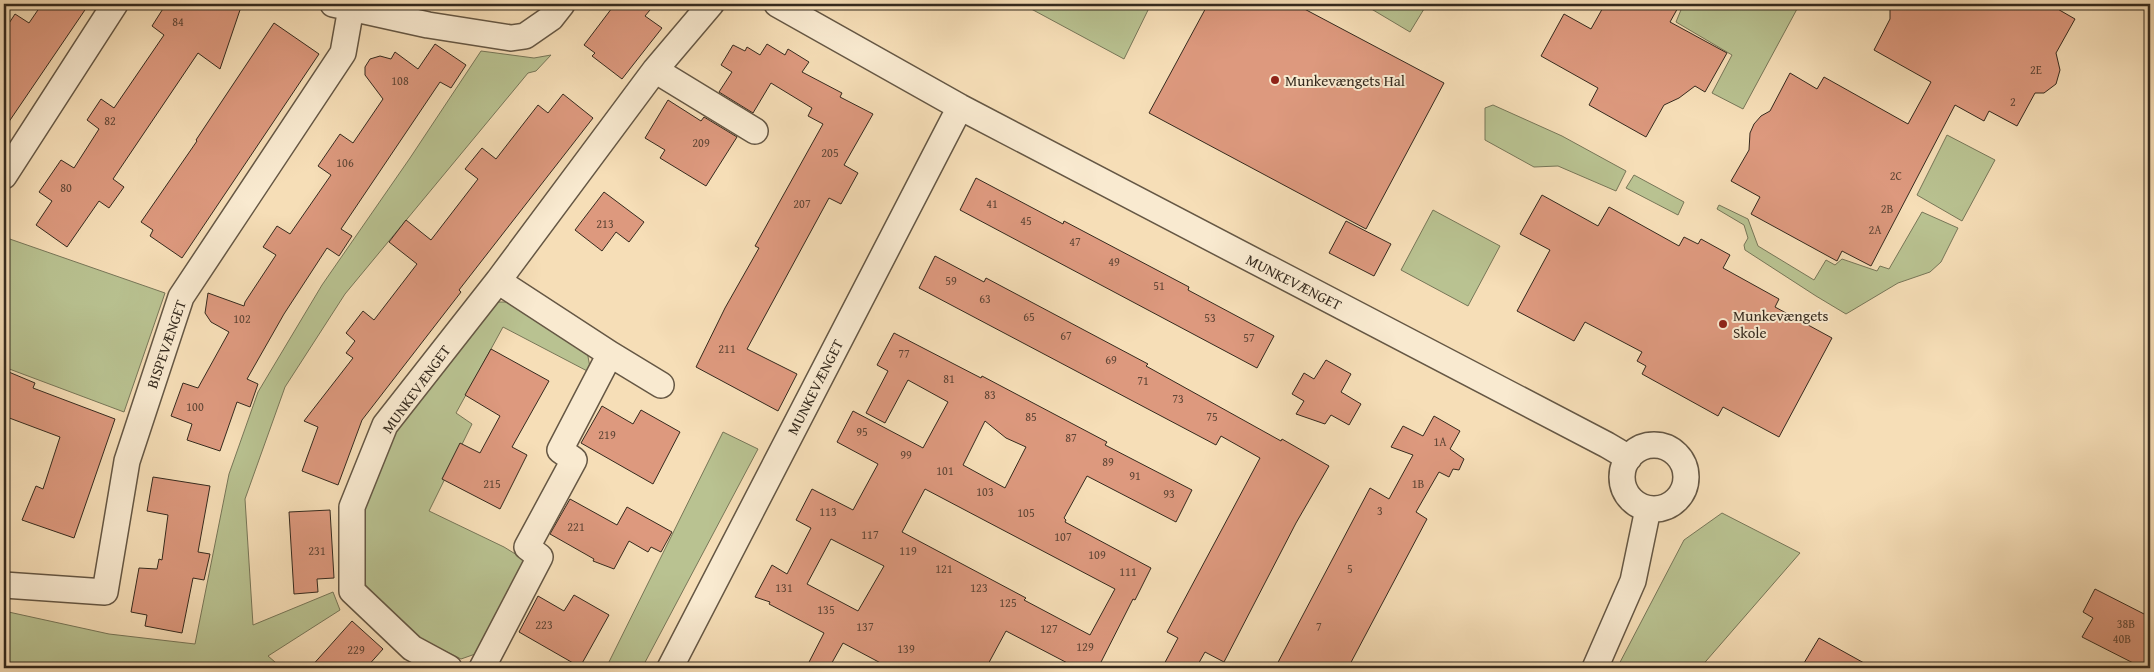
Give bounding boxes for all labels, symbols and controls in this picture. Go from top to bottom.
house number: 84 [172,13,184,30]
house number: 2E [2030,61,2042,78]
place label: Munkevængets Hal [1285,70,1405,91]
house number: 108 [391,72,409,89]
marker: Munkevængets Hal [1269,74,1281,86]
house number: 2 [2010,93,2016,110]
house number: 82 [104,112,116,129]
house number: 209 [692,134,710,151]
house number: 205 [821,144,839,161]
house number: 106 [336,154,354,171]
house number: 2C [1890,167,1903,184]
house number: 80 [60,179,72,196]
house number: 207 [793,195,811,212]
house number: 41 [986,195,998,212]
house number: 2B [1881,200,1893,217]
house number: 45 [1020,212,1032,229]
house number: 213 [596,215,614,232]
house number: 2A [1868,221,1882,238]
house number: 47 [1069,233,1081,250]
street label: MUNKEVÆNGET [1243,249,1346,315]
house number: 49 [1108,253,1120,270]
house number: 59 [945,272,957,289]
house number: 51 [1153,277,1165,294]
house number: 63 [979,290,991,307]
street label: BISPEVÆNGET [141,296,191,391]
place label: Munkevængets Skole [1733,305,1828,343]
house number: 65 [1023,308,1035,325]
house number: 53 [1204,309,1216,326]
house number: 102 [233,310,251,327]
marker: Munkevængets Skole [1717,318,1729,330]
house number: 67 [1060,327,1072,344]
house number: 57 [1243,329,1255,346]
street label: MUNKEVÆNGET [782,335,848,438]
street label: MUNKEVÆNGET [377,340,456,438]
house number: 211 [718,340,736,357]
house number: 77 [898,345,910,362]
house number: 69 [1105,351,1117,368]
house number: 81 [943,370,955,387]
house number: 71 [1137,372,1149,389]
house number: 83 [984,386,996,403]
house number: 73 [1172,390,1184,407]
house number: 100 [186,398,204,415]
house number: 85 [1025,408,1037,425]
house number: 75 [1206,408,1218,425]
house number: 95 [856,423,868,440]
house number: 219 [598,426,616,443]
house number: 87 [1065,429,1077,446]
house number: 1A [1433,433,1447,450]
house number: 99 [900,446,912,463]
house number: 89 [1102,453,1114,470]
house number: 101 [936,462,954,479]
house number: 91 [1129,467,1141,484]
house number: 215 [483,475,501,492]
house number: 1B [1412,475,1424,492]
house number: 103 [976,483,994,500]
house number: 93 [1163,485,1175,502]
house number: 3 [1377,502,1383,519]
house number: 113 [819,503,837,520]
house number: 105 [1017,504,1035,521]
house number: 221 [567,518,585,535]
house number: 117 [861,526,879,543]
house number: 107 [1054,528,1072,545]
house number: 231 [308,542,326,559]
house number: 119 [899,542,917,559]
house number: 109 [1088,546,1106,563]
house number: 121 [935,560,953,577]
house number: 5 [1347,560,1353,577]
house number: 111 [1119,563,1137,580]
house number: 131 [775,579,793,596]
house number: 123 [970,579,988,596]
house number: 125 [999,594,1017,611]
house number: 135 [817,601,835,618]
house number: 38B [2117,615,2135,632]
house number: 223 [535,616,553,633]
house number: 137 [856,618,874,635]
house number: 7 [1316,618,1322,635]
house number: 127 [1040,620,1058,637]
house number: 40B [2113,630,2131,647]
house number: 129 [1076,638,1094,655]
house number: 139 [897,640,915,657]
house number: 229 [347,641,365,658]

